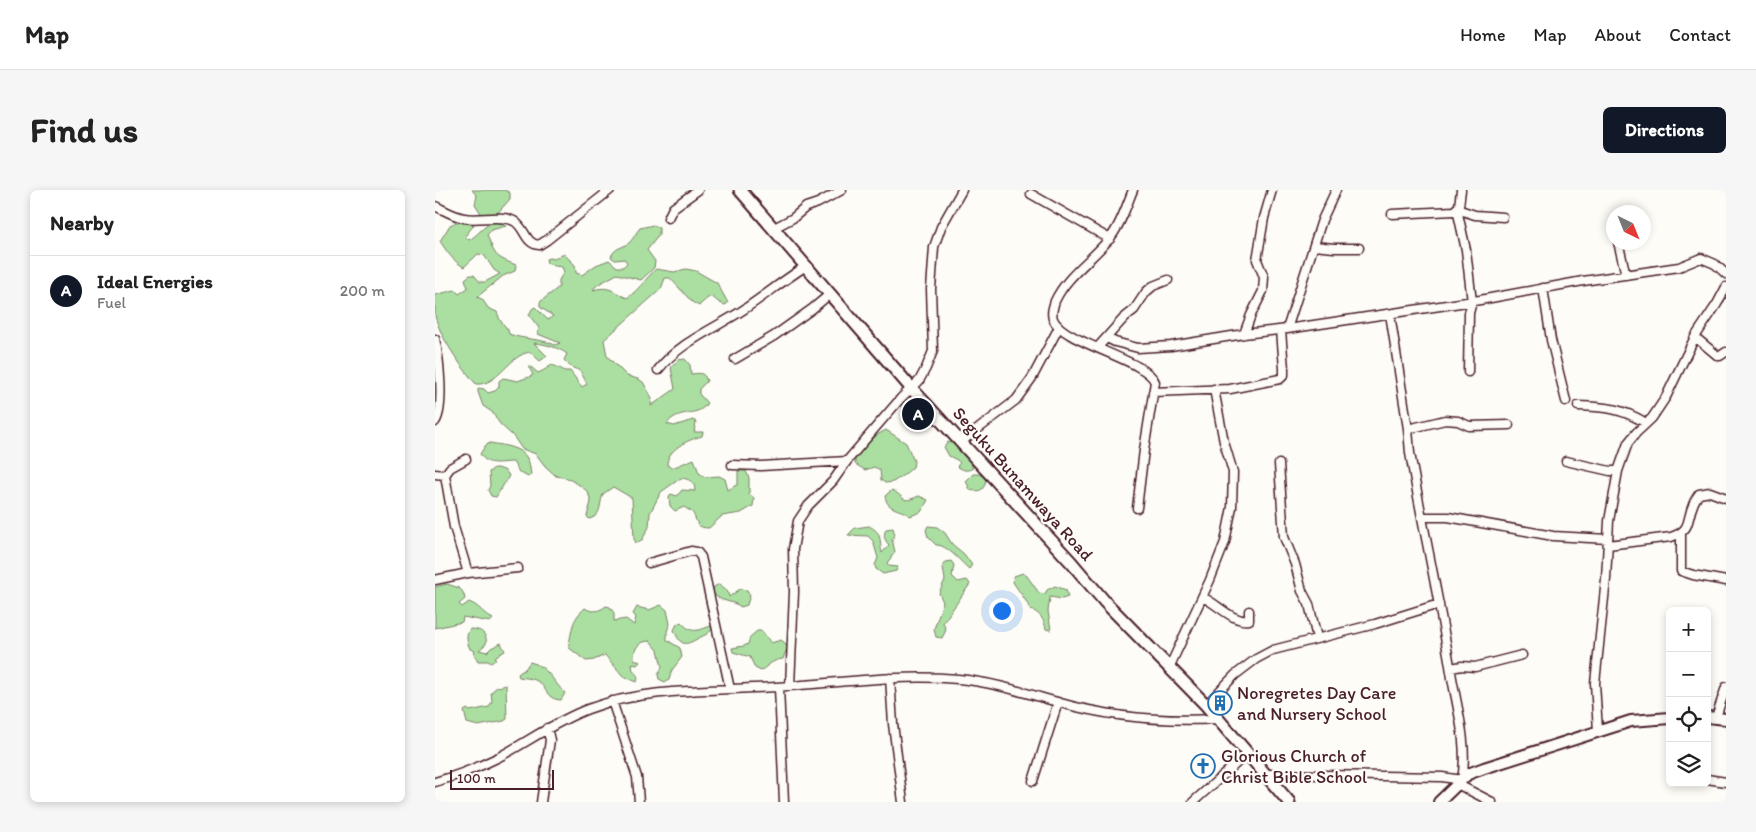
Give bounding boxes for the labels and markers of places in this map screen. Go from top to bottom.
pin: A [902,395,934,433]
place label: Noregretes Day Care and Nursery School [1237,682,1396,725]
building icon: Noregretes Day Care and Nursery School [1207,690,1233,716]
place label: Glorious Church of Christ Bible School [1221,745,1367,788]
church icon: Glorious Church of Christ Bible School [1190,753,1216,779]

